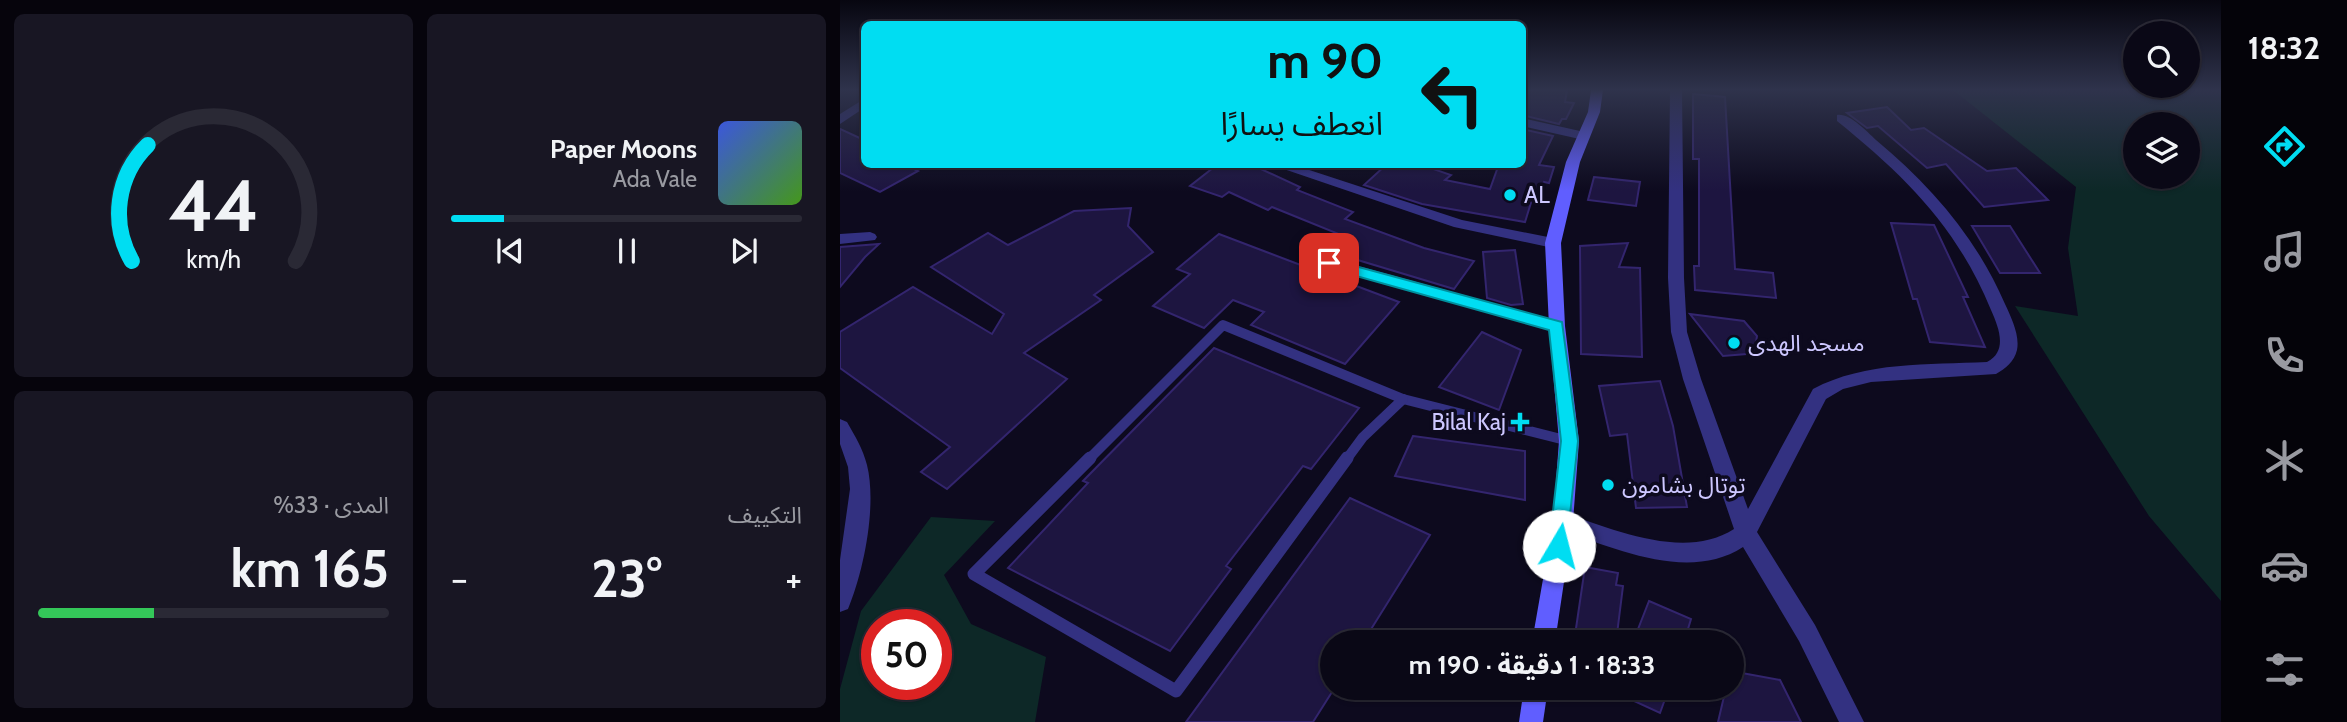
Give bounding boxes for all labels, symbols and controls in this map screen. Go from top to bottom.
map controls [2123,21,2200,189]
button: search [2123,21,2200,98]
text: 18:32 [2248,28,2320,67]
text: 90 m [1267,31,1383,90]
icon: left [1407,49,1498,140]
text: انعطف يسارًا [1220,104,1383,143]
button: layers [2123,112,2200,189]
icon: directions [2260,122,2309,171]
text: Paper Moons [550,133,697,165]
text: 44 [168,162,259,250]
text: Ada Vale [613,165,697,193]
place label: AL [1524,181,1550,209]
marker: AL [1502,187,1518,203]
icon: music [2260,227,2309,276]
icon: previous [491,232,529,270]
icon: pause [608,232,646,270]
icon: next [725,232,763,270]
pin [1299,233,1359,293]
text: km/h [186,244,241,274]
icon: arrive [1310,244,1348,282]
place label: مسجد الهدى [1748,329,1865,357]
icon: phone [2260,331,2309,380]
marker: مسجد الهدى [1726,335,1742,351]
place label: Bilal Kaj [1432,408,1506,436]
marker: Bilal Kaj [1512,414,1528,430]
icon: climate [2260,436,2309,485]
place label: توتال بشامون [1622,471,1746,499]
marker: توتال بشامون [1600,477,1616,493]
text: المدى · 33% [273,491,389,519]
text: التكييف [728,501,802,529]
position arrow [1522,509,1596,583]
text: 165 km [231,537,389,600]
icon: car [2260,541,2309,590]
text: 23° [591,547,662,610]
text: − [451,555,468,602]
text: + [785,555,802,602]
speed limit sign: 50 [861,609,952,700]
icon: filters [2260,645,2309,694]
text: 18:33 · 1 دقيقة · 190 m [1409,649,1655,681]

